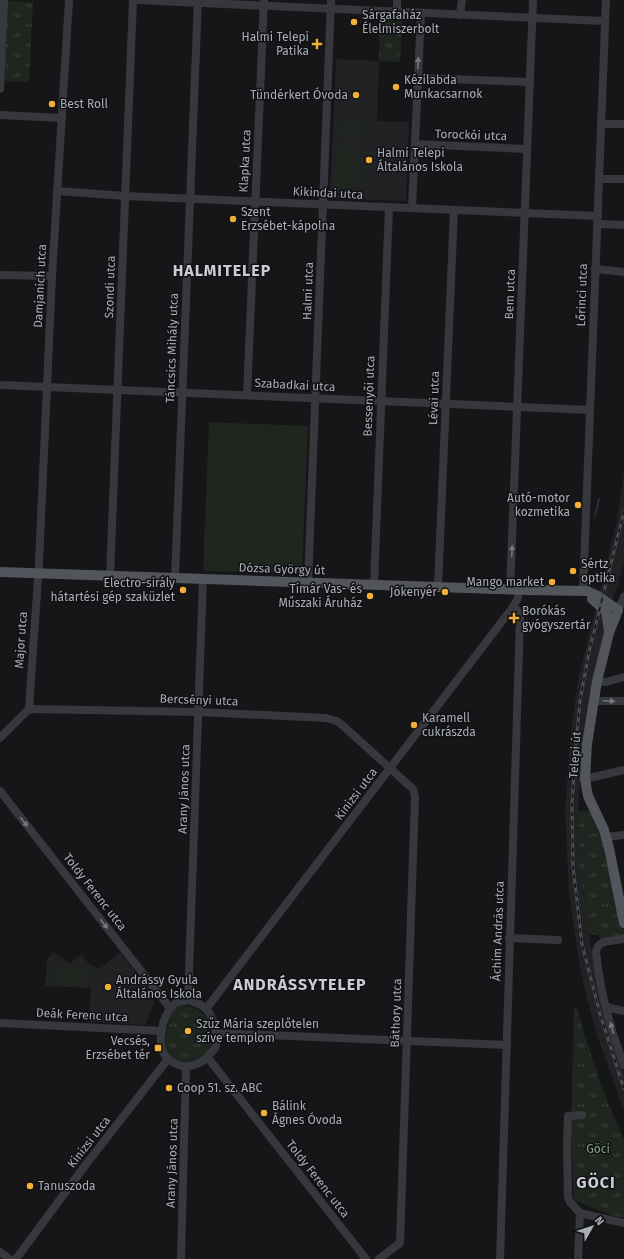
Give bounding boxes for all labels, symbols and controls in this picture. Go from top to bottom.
place label: Sárgafaház Élelmiszerbolt [362,8,440,36]
marker: Sárgafaház Élelmiszerbolt [349,17,359,27]
place label: Halmi Telepi Patika [241,30,309,58]
marker: Halmi Telepi Patika [312,39,322,49]
one-way arrow [415,57,422,69]
place label: Kézilabda Munkacsarnok [404,73,483,101]
marker: Kézilabda Munkacsarnok [391,82,401,92]
place label: Tündérkert Óvoda [250,87,348,102]
marker: Tündérkert Óvoda [351,90,361,100]
place label: Best Roll [60,97,109,111]
marker: Best Roll [47,99,57,109]
street label: Torockói utca [435,127,507,143]
street label: Klapka utca [236,129,254,193]
place label: Halmi Telepi Általános Iskola [377,146,463,174]
marker: Halmi Telepi Általános Iskola [364,155,374,165]
street label: Kikindai utca [292,184,364,202]
place label: Szent Erzsébet-kápolna [241,205,335,233]
marker: Szent Erzsébet-kápolna [228,214,238,224]
street label: Damjanich utca [31,244,49,328]
street label: Szondi utca [102,255,118,319]
district label: HALMITELEP [173,261,271,280]
street label: Halmi utca [300,262,316,320]
street label: Lőrinci utca [574,263,590,327]
street label: Bem utca [502,268,518,320]
street label: Táncsics Mihály utca [163,293,181,403]
street label: Bessenyői utca [361,355,377,437]
street label: Lévai utca [426,371,442,425]
street label: Szabadkai utca [254,376,336,394]
place label: Autó-motor kozmetika [507,491,570,519]
marker: Autó-motor kozmetika [573,500,583,510]
one-way arrow [509,544,515,557]
place label: Sértz optika [581,557,615,585]
street label: Dózsa György út [239,560,326,578]
marker: Sértz optika [568,566,578,576]
place label: Mango market [467,575,545,589]
place label: Electro-sirály hátartési gép szaküzlet [50,576,176,604]
marker: Mango market [547,577,557,587]
place label: Tímár Vas- és Műszaki Áruház [278,582,362,610]
marker: Electro-sirály hátartési gép szaküzlet [178,585,188,595]
place label: Jókenyér [390,585,437,599]
marker: Jókenyér [440,587,450,597]
marker: Tímár Vas- és Műszaki Áruház [365,591,375,601]
place label: Borókás gyógyszertár [522,604,591,632]
street label: Major utca [12,611,30,669]
marker: Borókás gyógyszertár [509,613,519,623]
street label: Bercsényi utca [159,692,239,708]
one-way arrow [603,698,615,705]
place label: Karamell cukrászda [422,711,476,739]
marker: Karamell cukrászda [409,720,419,730]
street label: Telepi út [566,730,584,779]
street label: Arany János utca [175,744,193,834]
street label: Kinizsi utca [332,765,380,823]
one-way arrow [20,816,28,827]
street label: Toldy Ferenc utca [60,851,130,933]
street label: Áchim András utca [488,881,507,981]
one-way arrow [100,918,109,929]
place label: Andrássy Gyula Általános Iskola [116,973,202,1001]
district label: ANDRÁSSYTELEP [232,974,367,994]
street label: Báthory utca [388,978,404,1048]
marker: Andrássy Gyula Általános Iskola [103,982,113,992]
street label: Deák Ferenc utca [36,1006,128,1024]
place label: Szűz Mária szeplőtelen szíve templom [196,1017,319,1045]
one-way arrow [609,1022,615,1034]
marker: Szűz Mária szeplőtelen szíve templom [183,1026,193,1036]
place label: Vecsés, Erzsébet tér [85,1034,150,1062]
marker: Vecsés, Erzsébet tér [153,1043,163,1053]
place label: Coop 51. sz. ABC [177,1081,263,1095]
marker: Coop 51. sz. ABC [164,1083,174,1093]
place label: Bálink Ágnes Óvoda [272,1099,342,1127]
marker: Bálink Ágnes Óvoda [259,1108,269,1118]
street label: Kinizsi utca [65,1113,113,1171]
street label: Arany János utca [163,1118,181,1208]
street label: Toldy Ferenc utca [283,1138,353,1220]
park label: Göci [586,1142,610,1156]
district label: GÖCI [576,1172,616,1192]
place label: Tanuszoda [38,1179,96,1193]
marker: Tanuszoda [25,1181,35,1191]
north arrow [572,1207,612,1247]
text: N [592,1214,607,1228]

